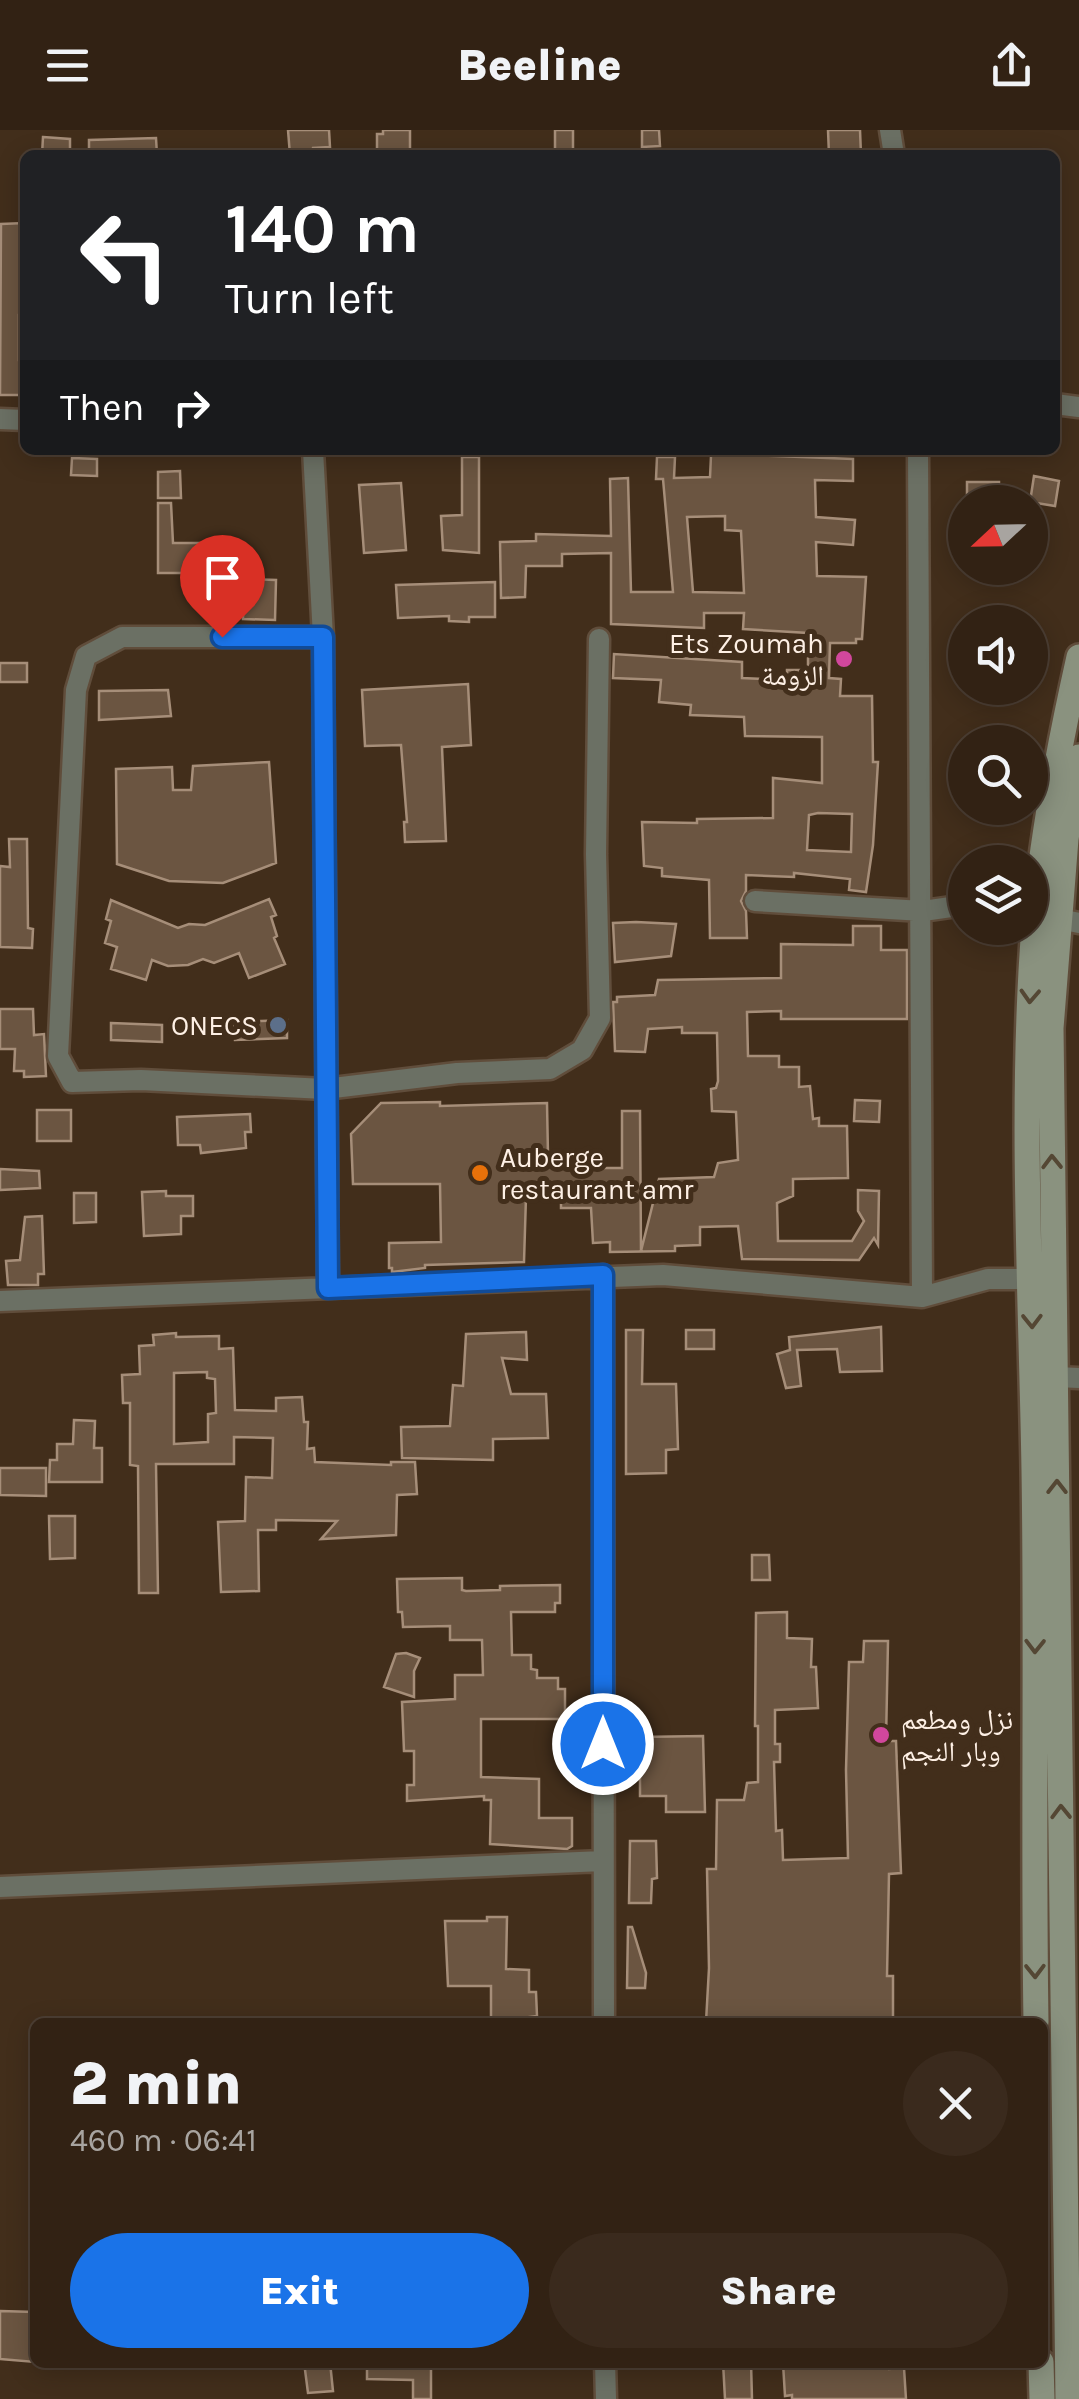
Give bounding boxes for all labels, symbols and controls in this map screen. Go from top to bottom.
icon: menu [40,38,95,93]
icon: share [984,38,1039,93]
text: Beeline [457,39,622,91]
text: 140 m [225,188,420,270]
icon: left [60,190,190,320]
text: Turn left [225,272,394,324]
icon: right [164,380,219,435]
text: Then [60,385,144,430]
north arrow [948,485,1048,585]
map controls [948,485,1048,945]
pin [180,535,265,638]
icon: arrive [195,550,250,605]
button: sound [948,605,1048,705]
place label: Ets Zoumah الزومة [669,627,824,692]
marker: Ets Zoumah الزومة [833,648,855,670]
button: search [948,725,1048,825]
button: layers [948,845,1048,945]
one-way arrow [1020,988,1041,1004]
place label: ONECS [171,1009,258,1042]
marker: ONECS [267,1014,289,1036]
place label: Auberge restaurant amr [500,1141,694,1206]
one-way arrow [1041,1153,1063,1168]
marker: Auberge restaurant amr [469,1162,491,1184]
one-way arrow [1021,1313,1042,1329]
one-way arrow [1046,1478,1068,1494]
one-way arrow [1024,1638,1046,1654]
position arrow [551,1692,655,1796]
place label: نزل ومطعم وبار النجم [901,1703,1013,1770]
marker: نزل ومطعم وبار النجم [870,1724,892,1746]
one-way arrow [1050,1803,1072,1818]
one-way arrow [1024,1964,1046,1979]
text: 2 min [70,2049,242,2119]
button: close [903,2051,1008,2156]
text: 460 m · 06:41 [70,2122,257,2159]
button: Exit [70,2233,529,2348]
button: Share [549,2233,1008,2348]

